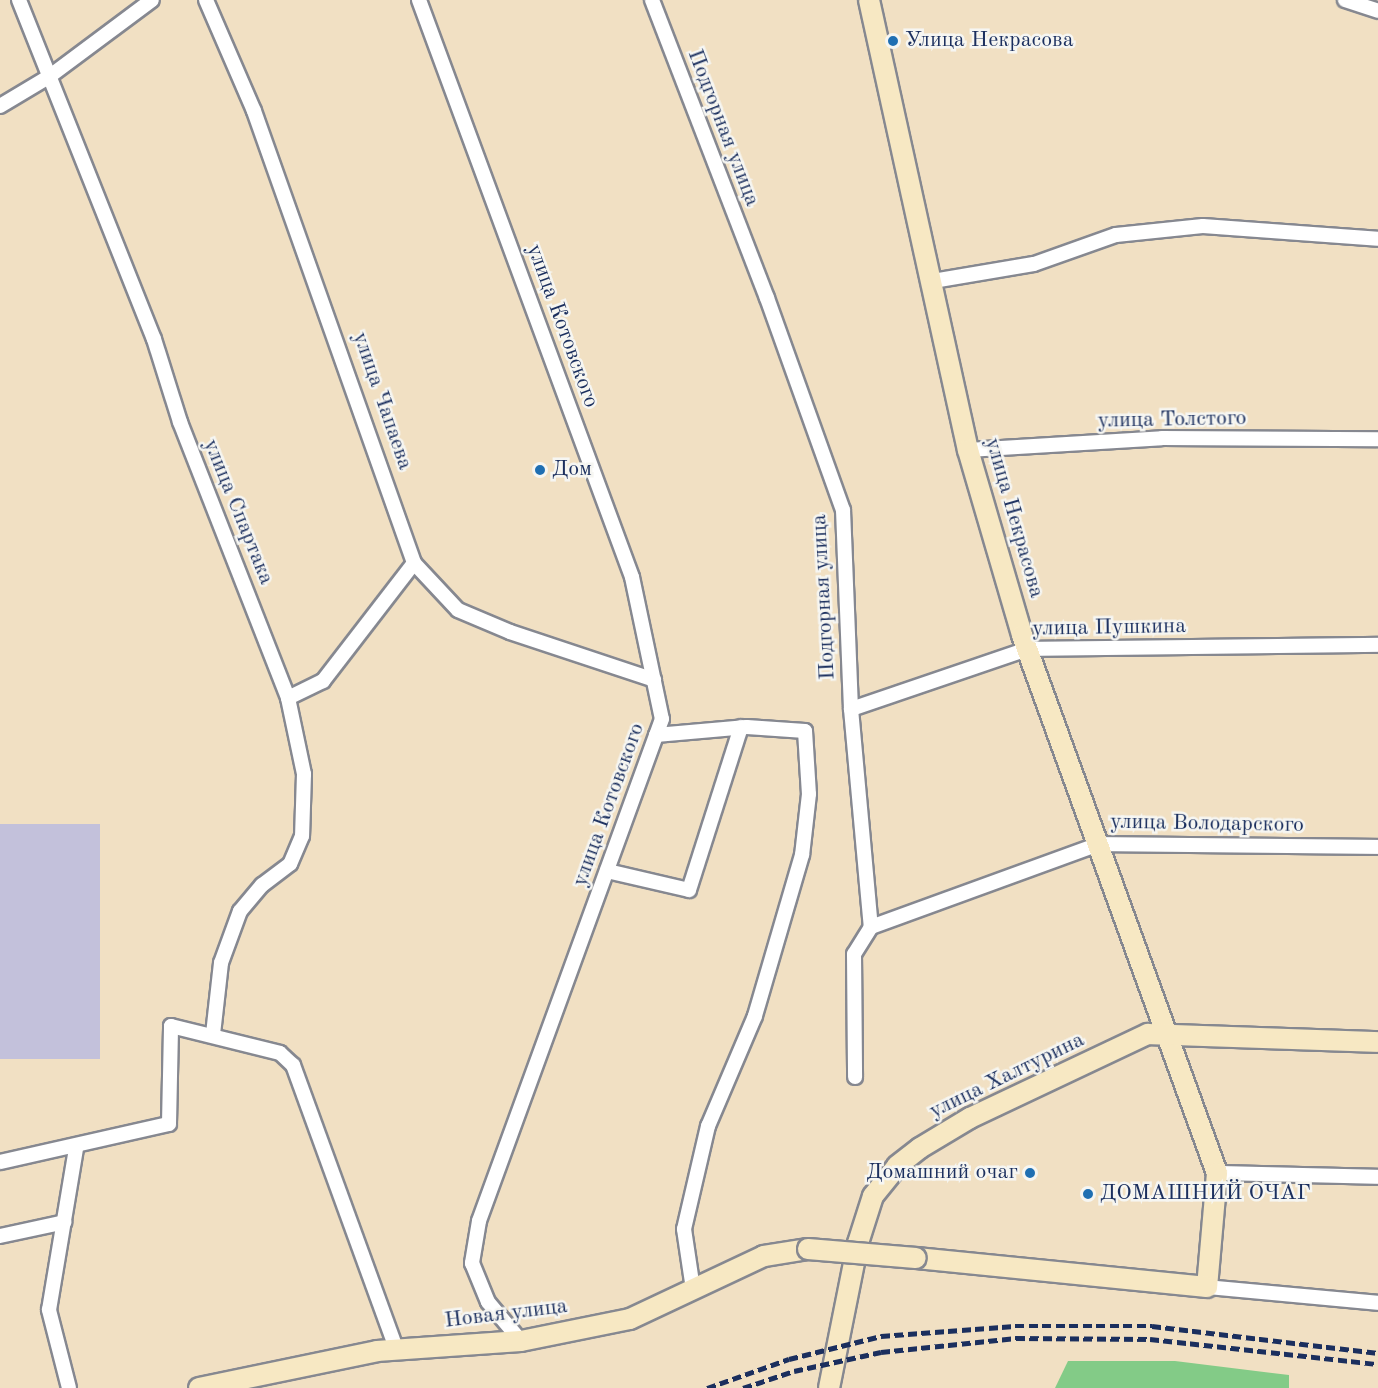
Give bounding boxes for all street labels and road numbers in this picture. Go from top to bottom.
street label: Подгорная улица [681,46,765,210]
street label: улица Котовского [520,241,604,411]
street label: улица Чапаева [346,329,418,473]
street label: улица Толстого [1097,406,1247,434]
street label: улица Спартака [197,435,279,589]
street label: улица Некрасова [979,435,1049,601]
street label: Подгорная улица [806,513,842,681]
street label: улица Пушкина [1032,613,1186,643]
street label: улица Котовского [567,720,651,890]
street label: улица Володарского [1110,809,1304,839]
street label: улица Халтурина [925,1027,1089,1125]
street label: Новая улица [443,1293,569,1335]

